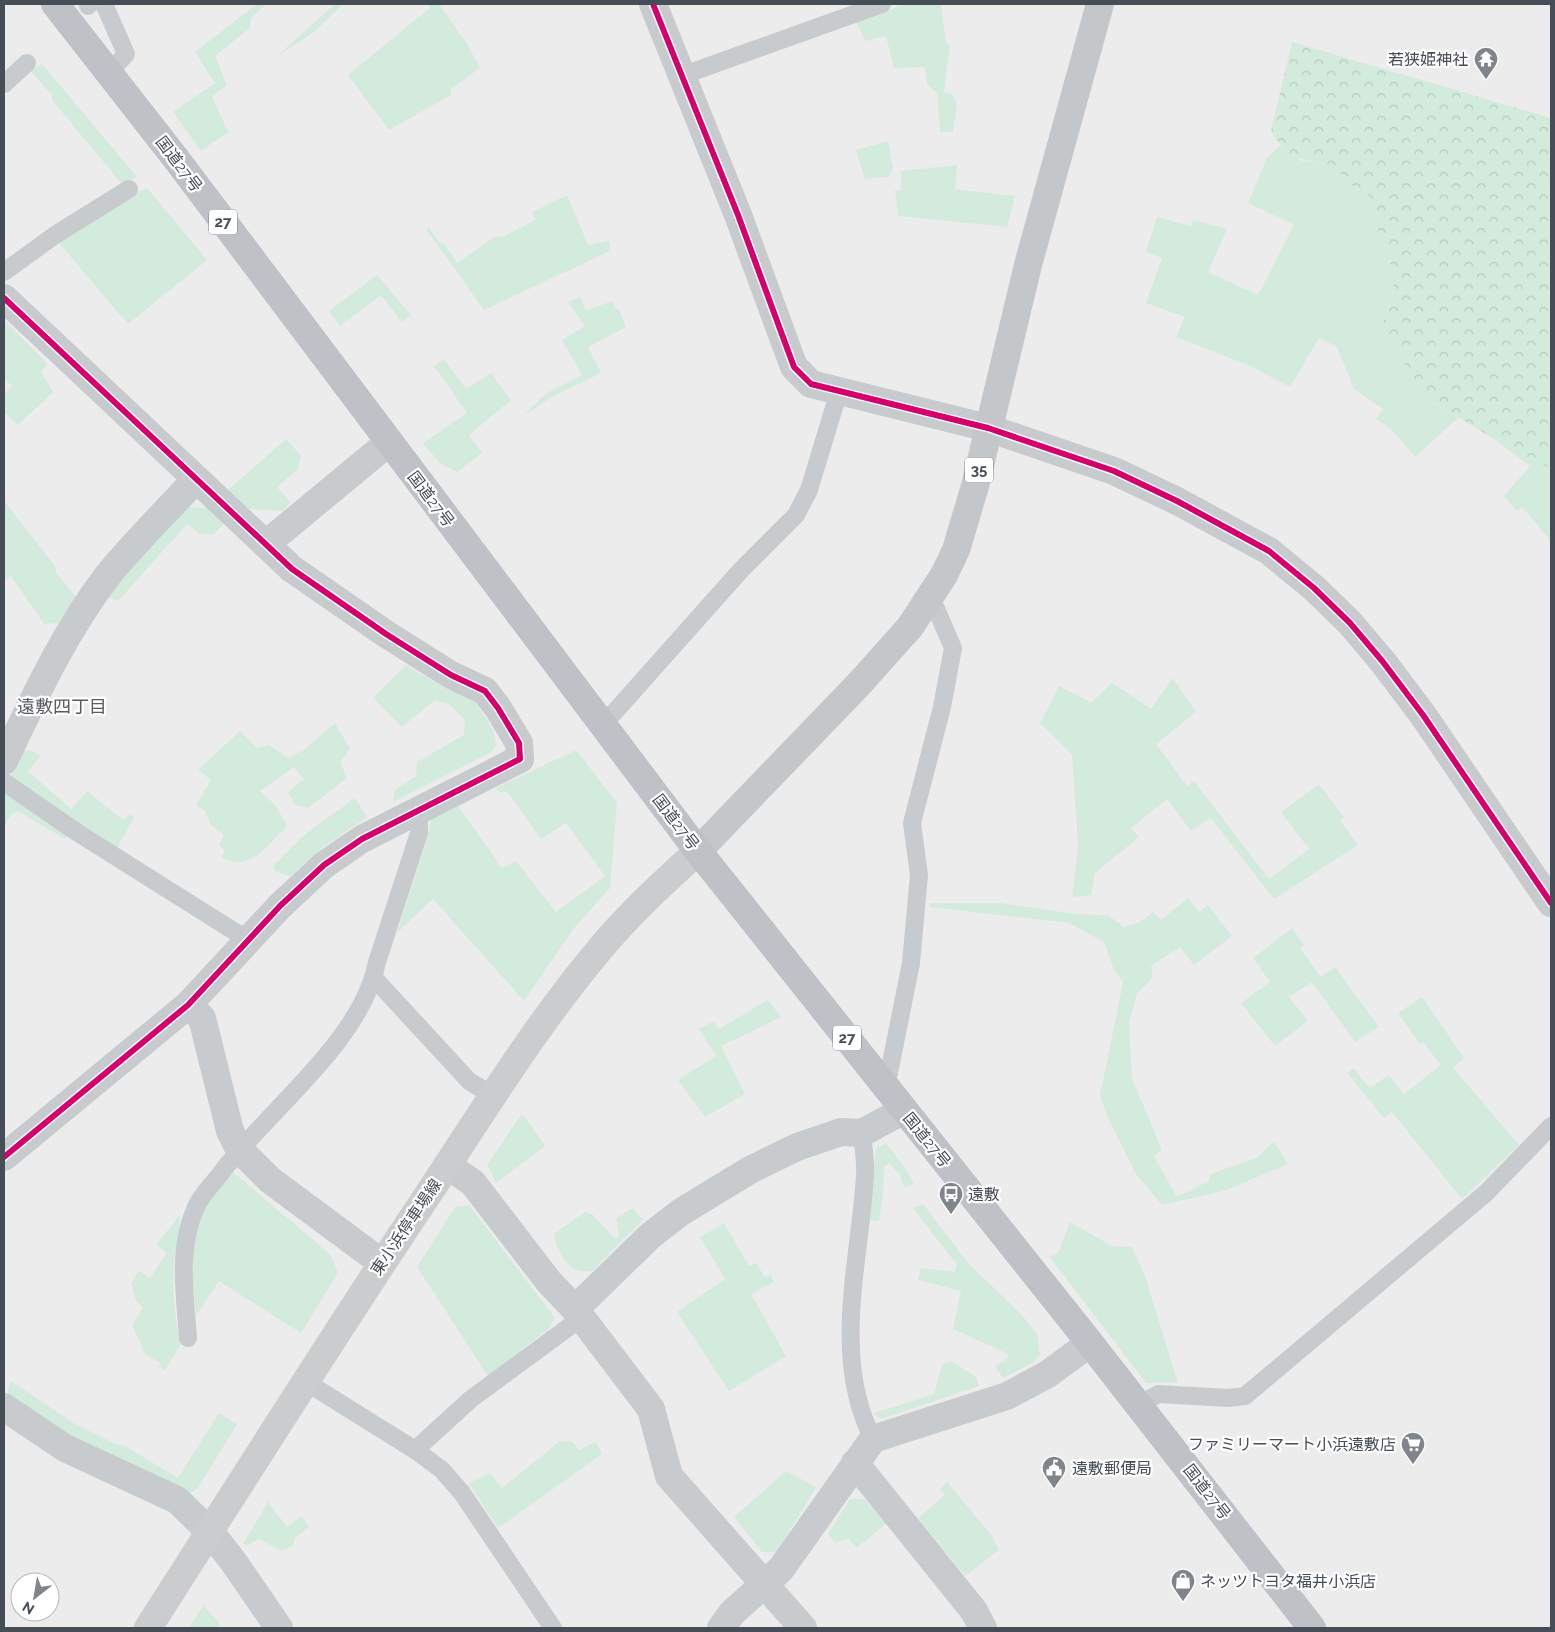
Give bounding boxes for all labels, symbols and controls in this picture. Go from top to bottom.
temple icon: 若狭姫神社 [1473,46,1499,80]
place label: 若狭姫神社 [1388,50,1468,69]
street label: 国道27号 [152,132,206,196]
road number: 27 [209,210,237,234]
road number: 35 [965,458,993,482]
street label: 国道27号 [404,467,458,531]
district label: 遠敷四丁目 [17,696,107,717]
street label: 国道27号 [649,790,703,854]
road number: 27 [833,1026,861,1050]
street label: 国道27号 [899,1109,955,1171]
street label: 東小浜停車場線 [367,1175,445,1279]
bus stop icon: 遠敷 [938,1181,964,1215]
place label: 遠敷 [968,1185,1000,1204]
supermarket icon: ファミリーマート小浜遠敷店 [1400,1431,1426,1465]
place label: ファミリーマート小浜遠敷店 [1188,1435,1396,1454]
public building icon: 遠敷郵便局 [1041,1455,1067,1489]
place label: 遠敷郵便局 [1072,1459,1152,1478]
street label: 国道27号 [1180,1461,1234,1523]
shop icon: ネッツトヨタ福井小浜店 [1170,1568,1196,1602]
north arrow [10,1572,60,1622]
place label: ネッツトヨタ福井小浜店 [1200,1572,1376,1591]
text: N [20,1599,37,1618]

